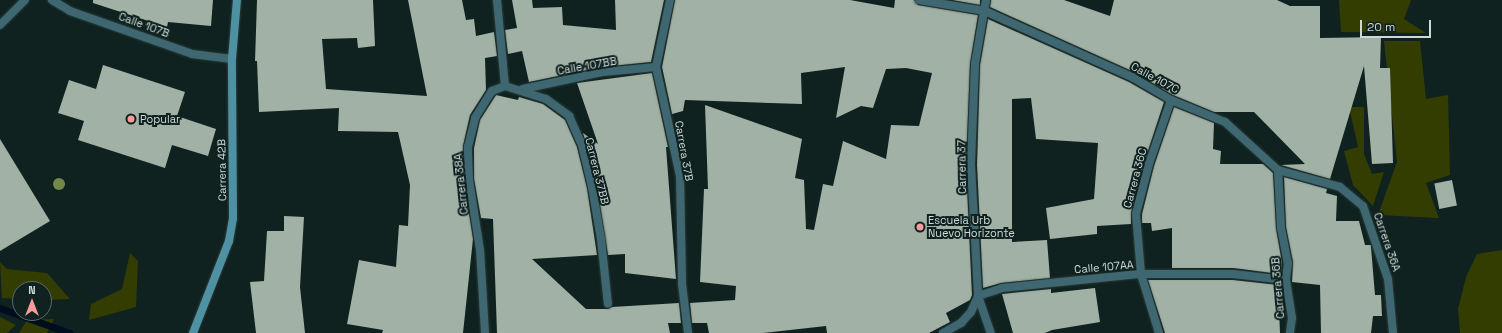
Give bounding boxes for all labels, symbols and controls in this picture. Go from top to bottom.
street label: Calle 107B [117,10,171,40]
scale bar [1362,12,1433,38]
text: 20 m [1367,19,1395,35]
street label: Calle 107BB [556,54,618,78]
street label: Calle 107C [1129,60,1181,96]
place label: Popular [140,112,180,126]
marker: Popular [125,113,137,125]
street label: Carrera 37B [672,120,696,182]
street label: Carrera 37BB [582,136,612,206]
street label: Carrera 42B [215,139,229,201]
street label: Carrera 37 [955,140,969,194]
street label: Carrera 36C [1121,147,1149,209]
street label: Carrera 38A [451,153,471,215]
street label: Carrera 36A [1371,211,1403,273]
place label: Escuela Urb Nuevo Horizonte [928,214,1015,240]
marker: Escuela Urb Nuevo Horizonte [915,222,925,232]
street label: Carrera 36B [1269,257,1287,319]
street label: Calle 107AA [1074,258,1134,276]
north arrow [12,281,52,321]
text: N [28,283,36,297]

